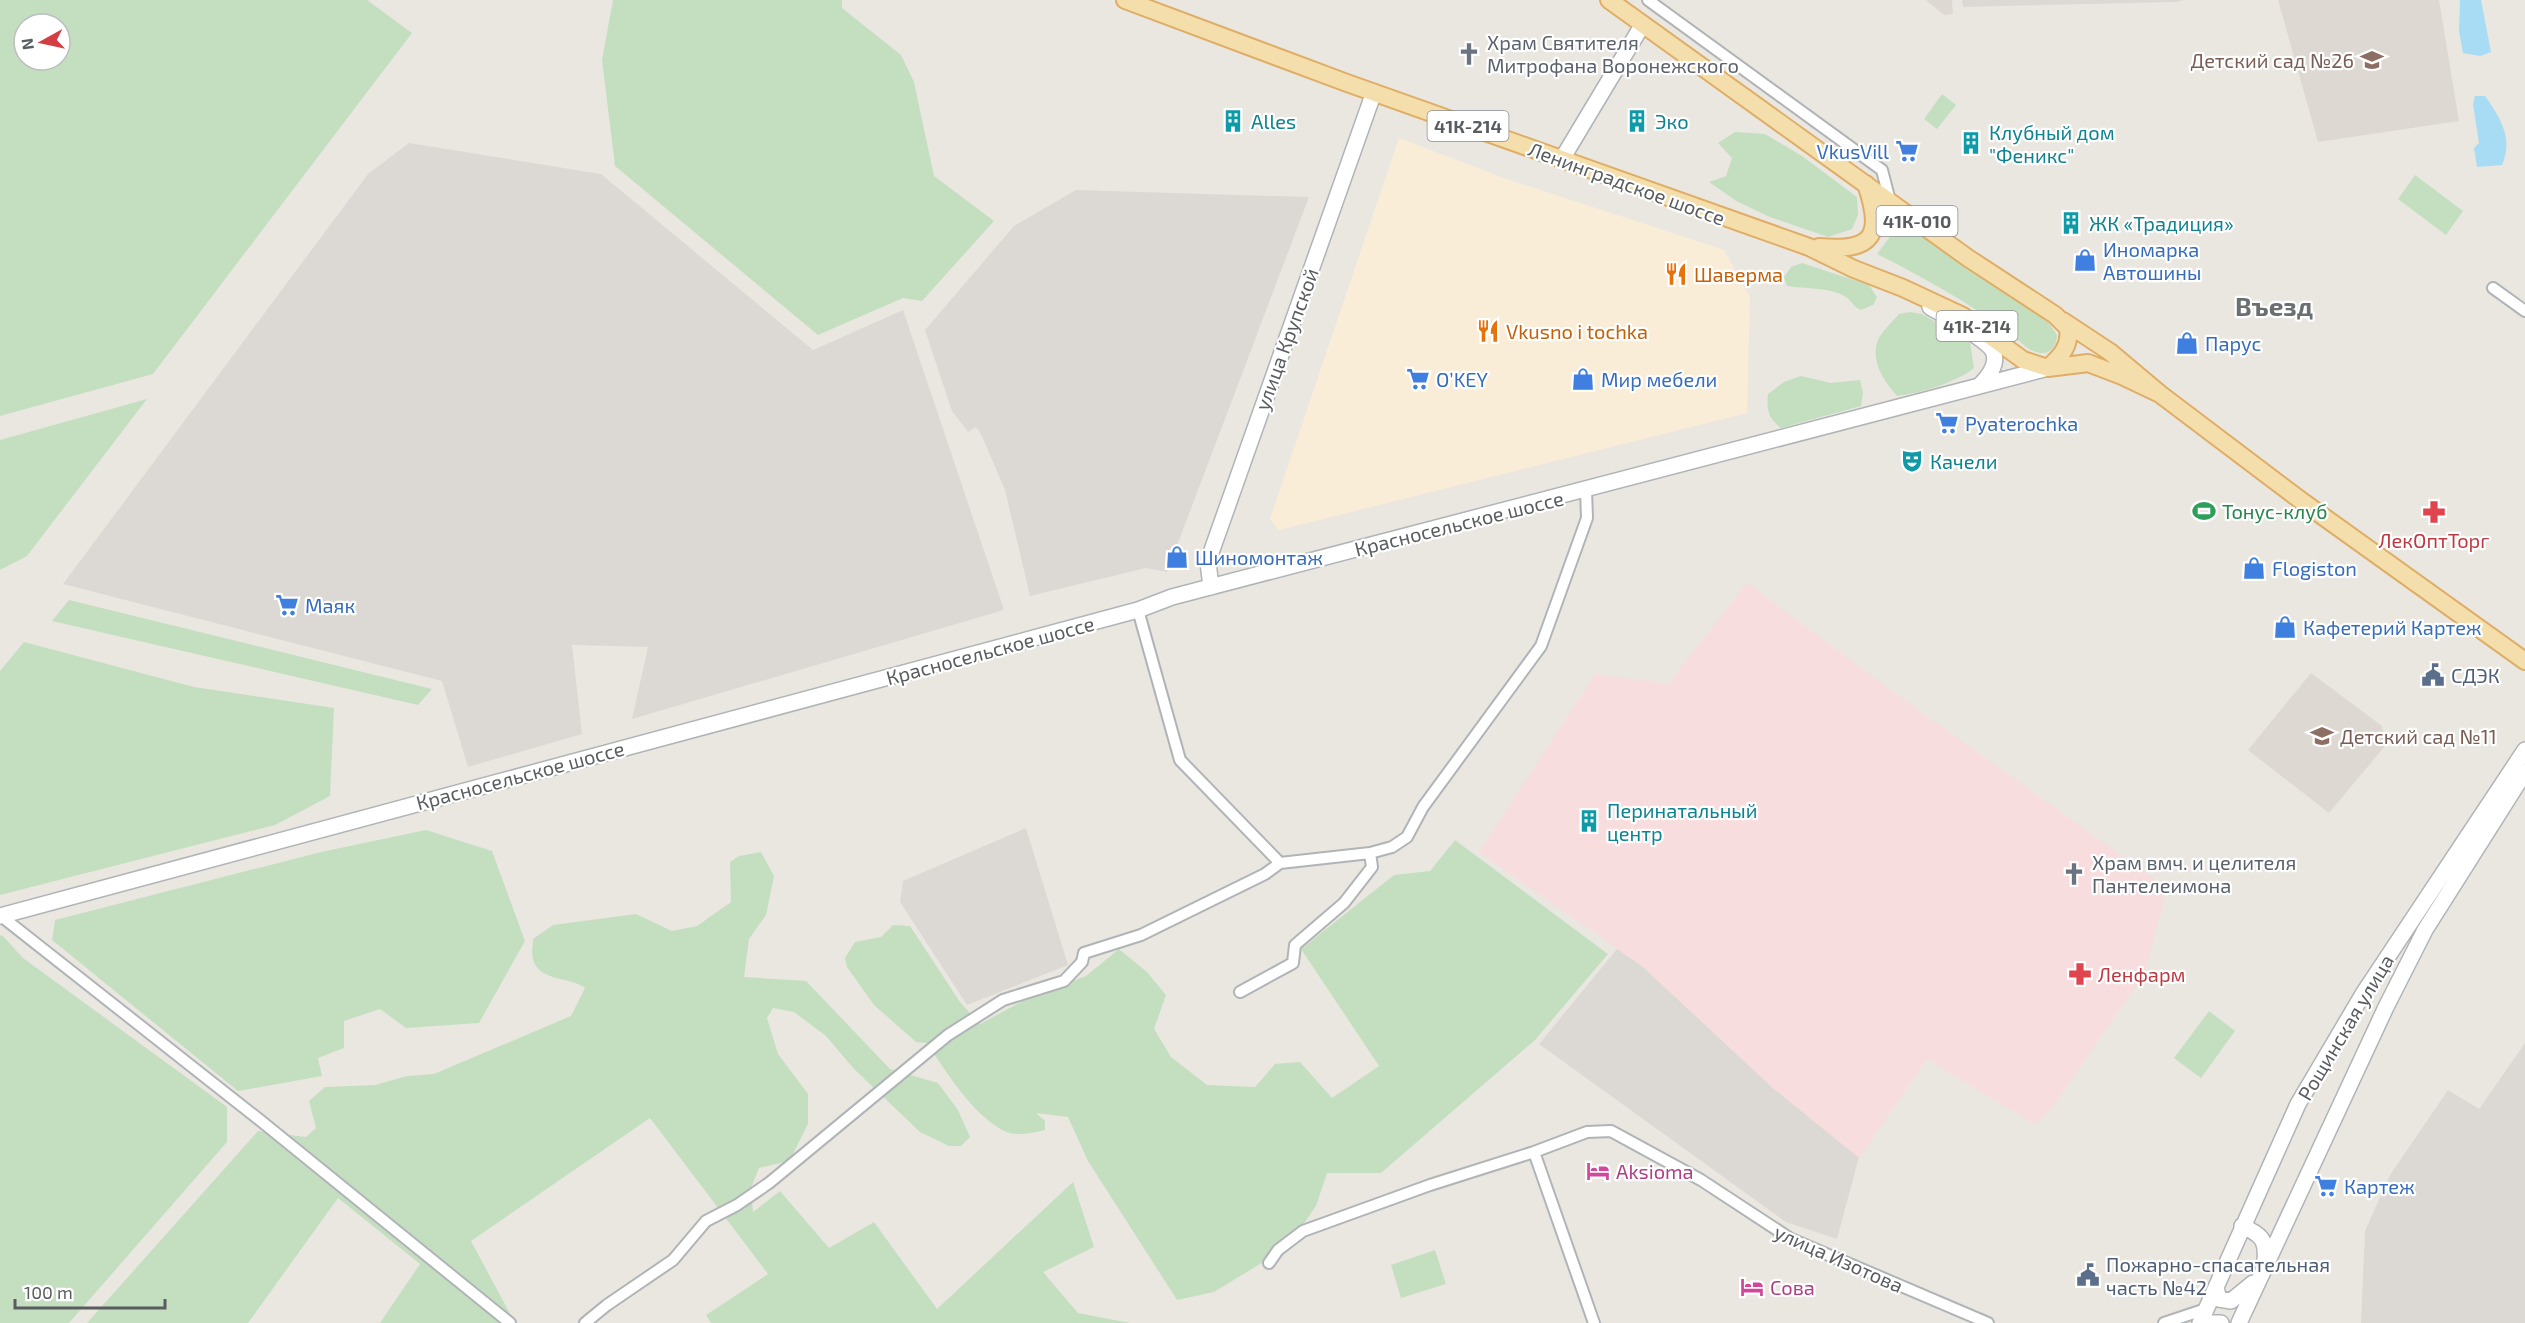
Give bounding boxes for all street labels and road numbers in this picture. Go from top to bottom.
road number: 41К-214 [1428,111,1508,141]
street label: Ленинградское шоссе [1525,136,1729,230]
road number: 41К-010 [1876,206,1958,236]
street label: улица Крупской [1249,265,1324,414]
road number: 41К-214 [1936,311,2018,341]
street label: Красносельское шоссе [1352,485,1566,561]
street label: Красносельское шоссе [883,611,1097,689]
street label: Красносельское шоссе [413,736,627,814]
street label: Рощинская улица [2292,950,2399,1105]
street label: улица Изотова [1770,1219,1907,1298]

